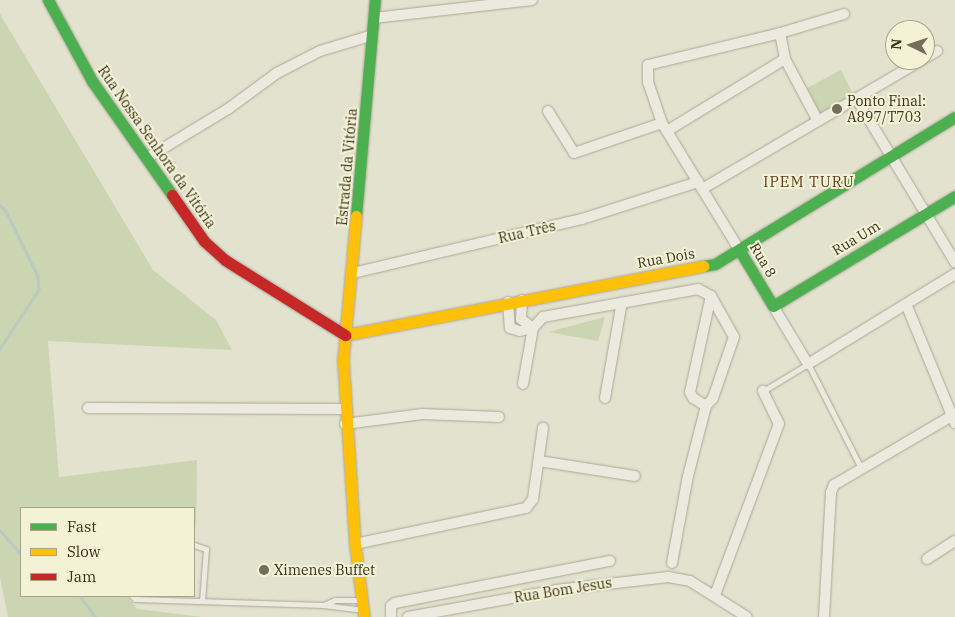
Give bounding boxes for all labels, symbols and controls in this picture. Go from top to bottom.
north arrow [885,20,935,70]
text: N [887,38,905,50]
street label: Rua Nossa Senhora da Vitória [94,63,220,231]
place label: Ponto Final: A897/T703 [847,93,926,125]
marker: Ponto Final: A897/T703 [831,103,843,115]
street label: Estrada da Vitória [333,108,361,226]
district label: IPEM TURU [762,173,856,191]
street label: Rua Três [497,217,557,247]
street label: Rua Um [829,217,883,259]
street label: Rua 8 [746,240,780,280]
street label: Rua Dois [636,245,696,271]
legend [20,507,195,597]
text: Fast [67,517,97,536]
text: Slow [67,542,100,561]
place label: Ximenes Buffet [274,562,375,578]
marker: Ximenes Buffet [258,564,270,576]
text: Jam [67,567,96,586]
street label: Rua Bom Jesus [513,574,613,606]

